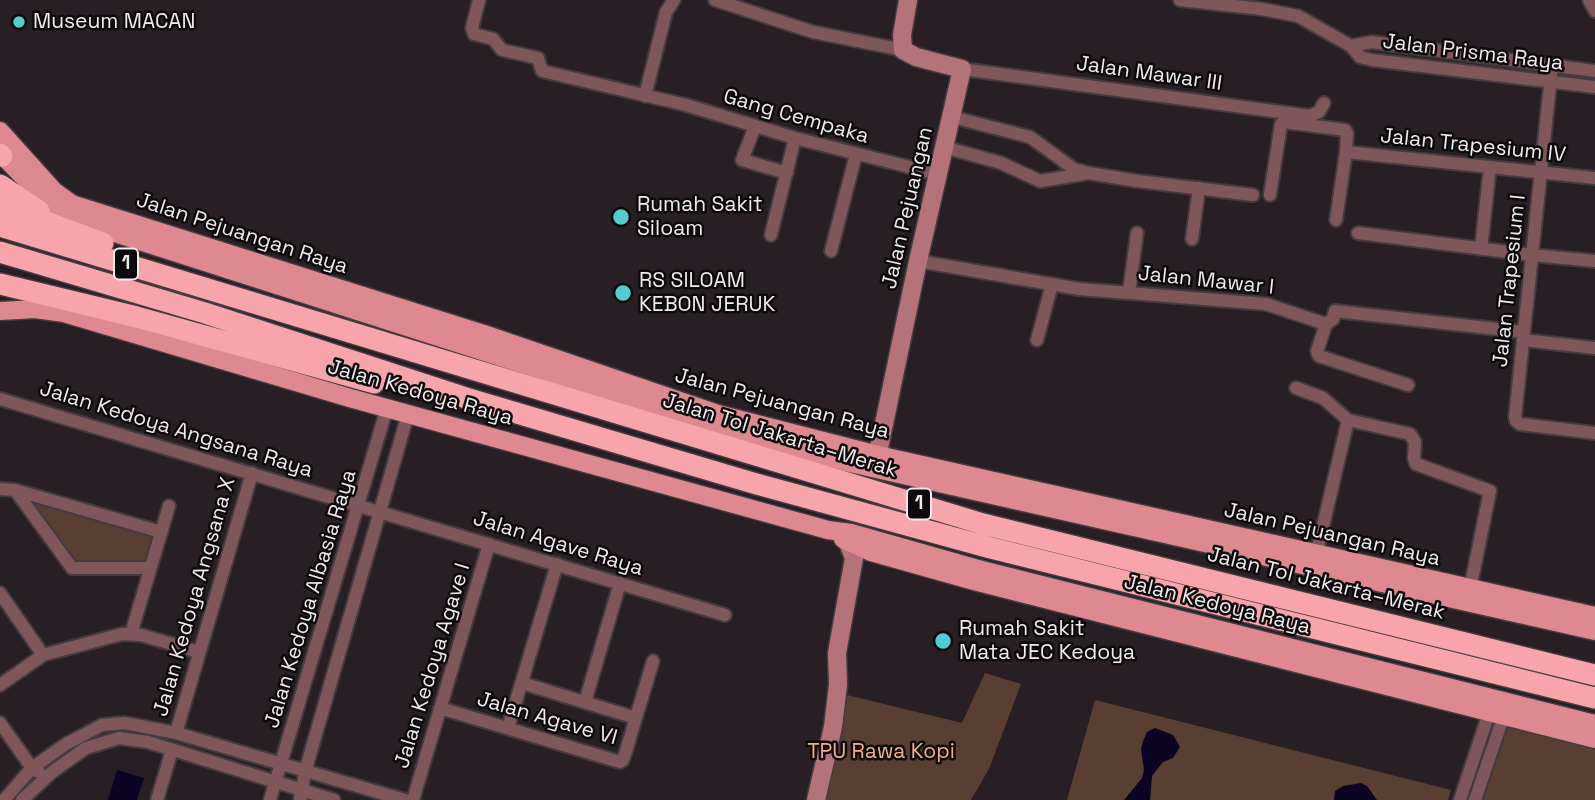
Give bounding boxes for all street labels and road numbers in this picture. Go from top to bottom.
street label: Jalan Prisma Raya [1381,29,1565,77]
street label: Jalan Mawar III [1074,51,1224,97]
street label: Gang Cempaka [720,84,872,150]
street label: Jalan Pejuangan [877,124,939,292]
street label: Jalan Trapesium IV [1379,124,1567,168]
street label: Jalan Pejuangan Raya [133,188,351,280]
street label: Jalan Trapesium I [1488,193,1532,369]
road number: 1 [114,248,138,280]
street label: Jalan Mawar I [1137,261,1275,301]
street label: Jalan Kedoya Raya [325,355,515,431]
street label: Jalan Pejuangan Raya [672,363,892,445]
street label: Jalan Kedoya Angsana Raya [36,376,316,484]
street label: Jalan Tol Jakarta–Merak [660,388,900,484]
street label: Jalan Kedoya Albasia Raya [260,467,362,731]
street label: Jalan Kedoya Angsana X [149,475,241,719]
road number: 1 [907,489,931,520]
street label: Jalan Pejuangan Raya [1221,498,1443,572]
street label: Jalan Agave Raya [470,506,646,582]
street label: Jalan Tol Jakarta–Merak [1205,542,1447,626]
street label: Jalan Kedoya Agave I [390,560,476,772]
street label: Jalan Kedoya Raya [1121,570,1313,640]
street label: Jalan Agave VI [474,687,620,751]

